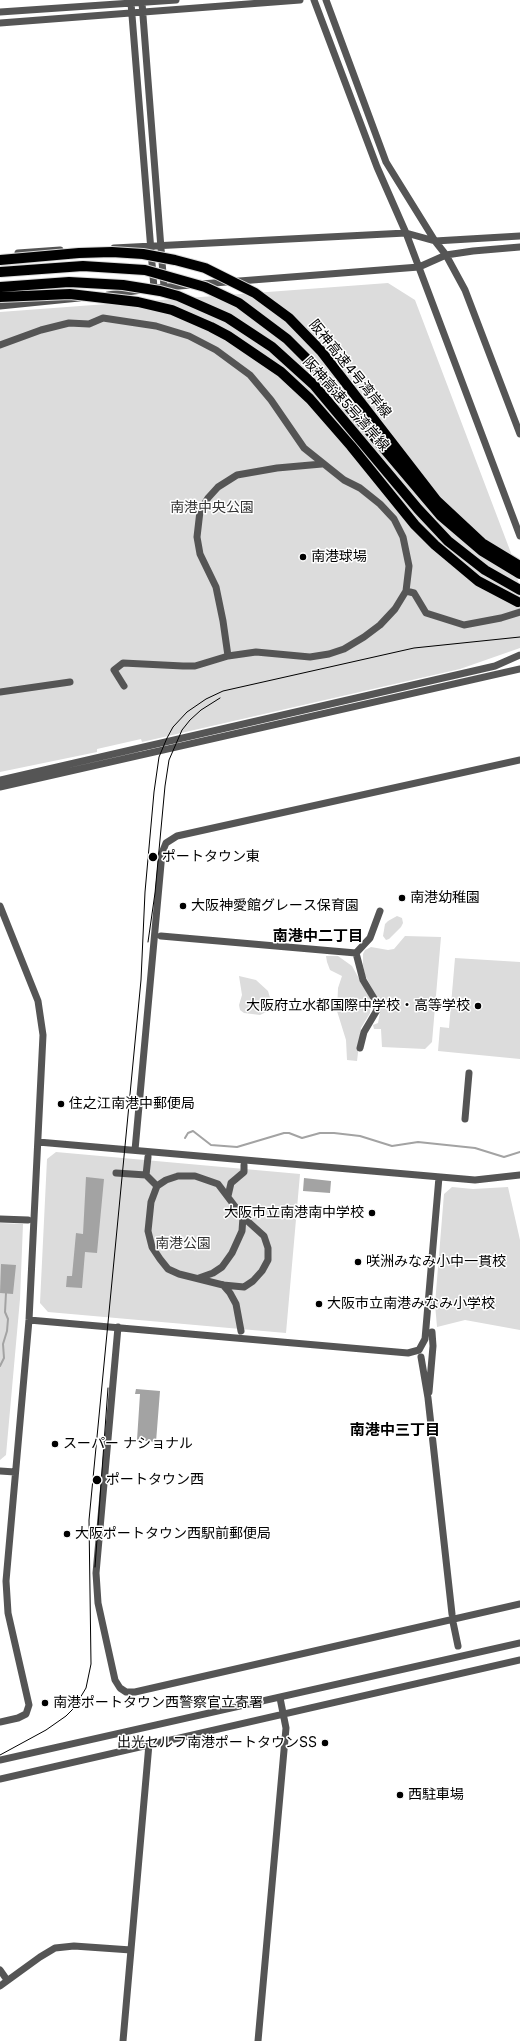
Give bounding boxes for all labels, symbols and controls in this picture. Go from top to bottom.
street label: 阪神高速4号湾岸線 [305,317,395,421]
street label: 阪神高速5号湾岸線 [299,354,393,454]
park label: 南港中央公園 [170,500,254,516]
place label: 南港球場 [311,549,367,565]
marker: 南港球場 [298,552,308,562]
place label: ポートタウン東 [162,849,260,865]
marker: ポートタウン東 [147,851,159,863]
place label: 南港幼稚園 [410,890,480,906]
marker: 南港幼稚園 [397,893,407,903]
place label: 大阪神愛館グレース保育園 [191,898,359,914]
marker: 大阪神愛館グレース保育園 [178,901,188,911]
district label: 南港中二丁目 [273,927,363,945]
place label: 大阪府立水都国際中学校・高等学校 [246,998,470,1014]
marker: 大阪府立水都国際中学校・高等学校 [473,1001,483,1011]
place label: 住之江南港中郵便局 [69,1096,195,1112]
marker: 住之江南港中郵便局 [56,1099,66,1109]
place label: 大阪市立南港南中学校 [224,1205,364,1221]
marker: 大阪市立南港南中学校 [367,1208,377,1218]
park label: 南港公園 [155,1236,211,1252]
place label: 咲洲みなみ小中一貫校 [366,1254,506,1270]
marker: 咲洲みなみ小中一貫校 [353,1257,363,1267]
place label: 大阪市立南港みなみ小学校 [327,1296,495,1312]
marker: 大阪市立南港みなみ小学校 [314,1299,324,1309]
district label: 南港中三丁目 [350,1421,440,1439]
place label: スーパー ナショナル [63,1436,193,1452]
marker: スーパー ナショナル [50,1439,60,1449]
place label: ポートタウン西 [106,1472,204,1488]
marker: ポートタウン西 [91,1474,103,1486]
place label: 大阪ポートタウン西駅前郵便局 [75,1526,271,1542]
marker: 大阪ポートタウン西駅前郵便局 [62,1529,72,1539]
place label: 南港ポートタウン西警察官立寄署 [53,1695,263,1711]
marker: 南港ポートタウン西警察官立寄署 [40,1698,50,1708]
place label: 出光セルフ南港ポートタウンSS [117,1735,317,1751]
marker: 出光セルフ南港ポートタウンSS [320,1738,330,1748]
place label: 西駐車場 [408,1787,464,1803]
marker: 西駐車場 [395,1790,405,1800]

